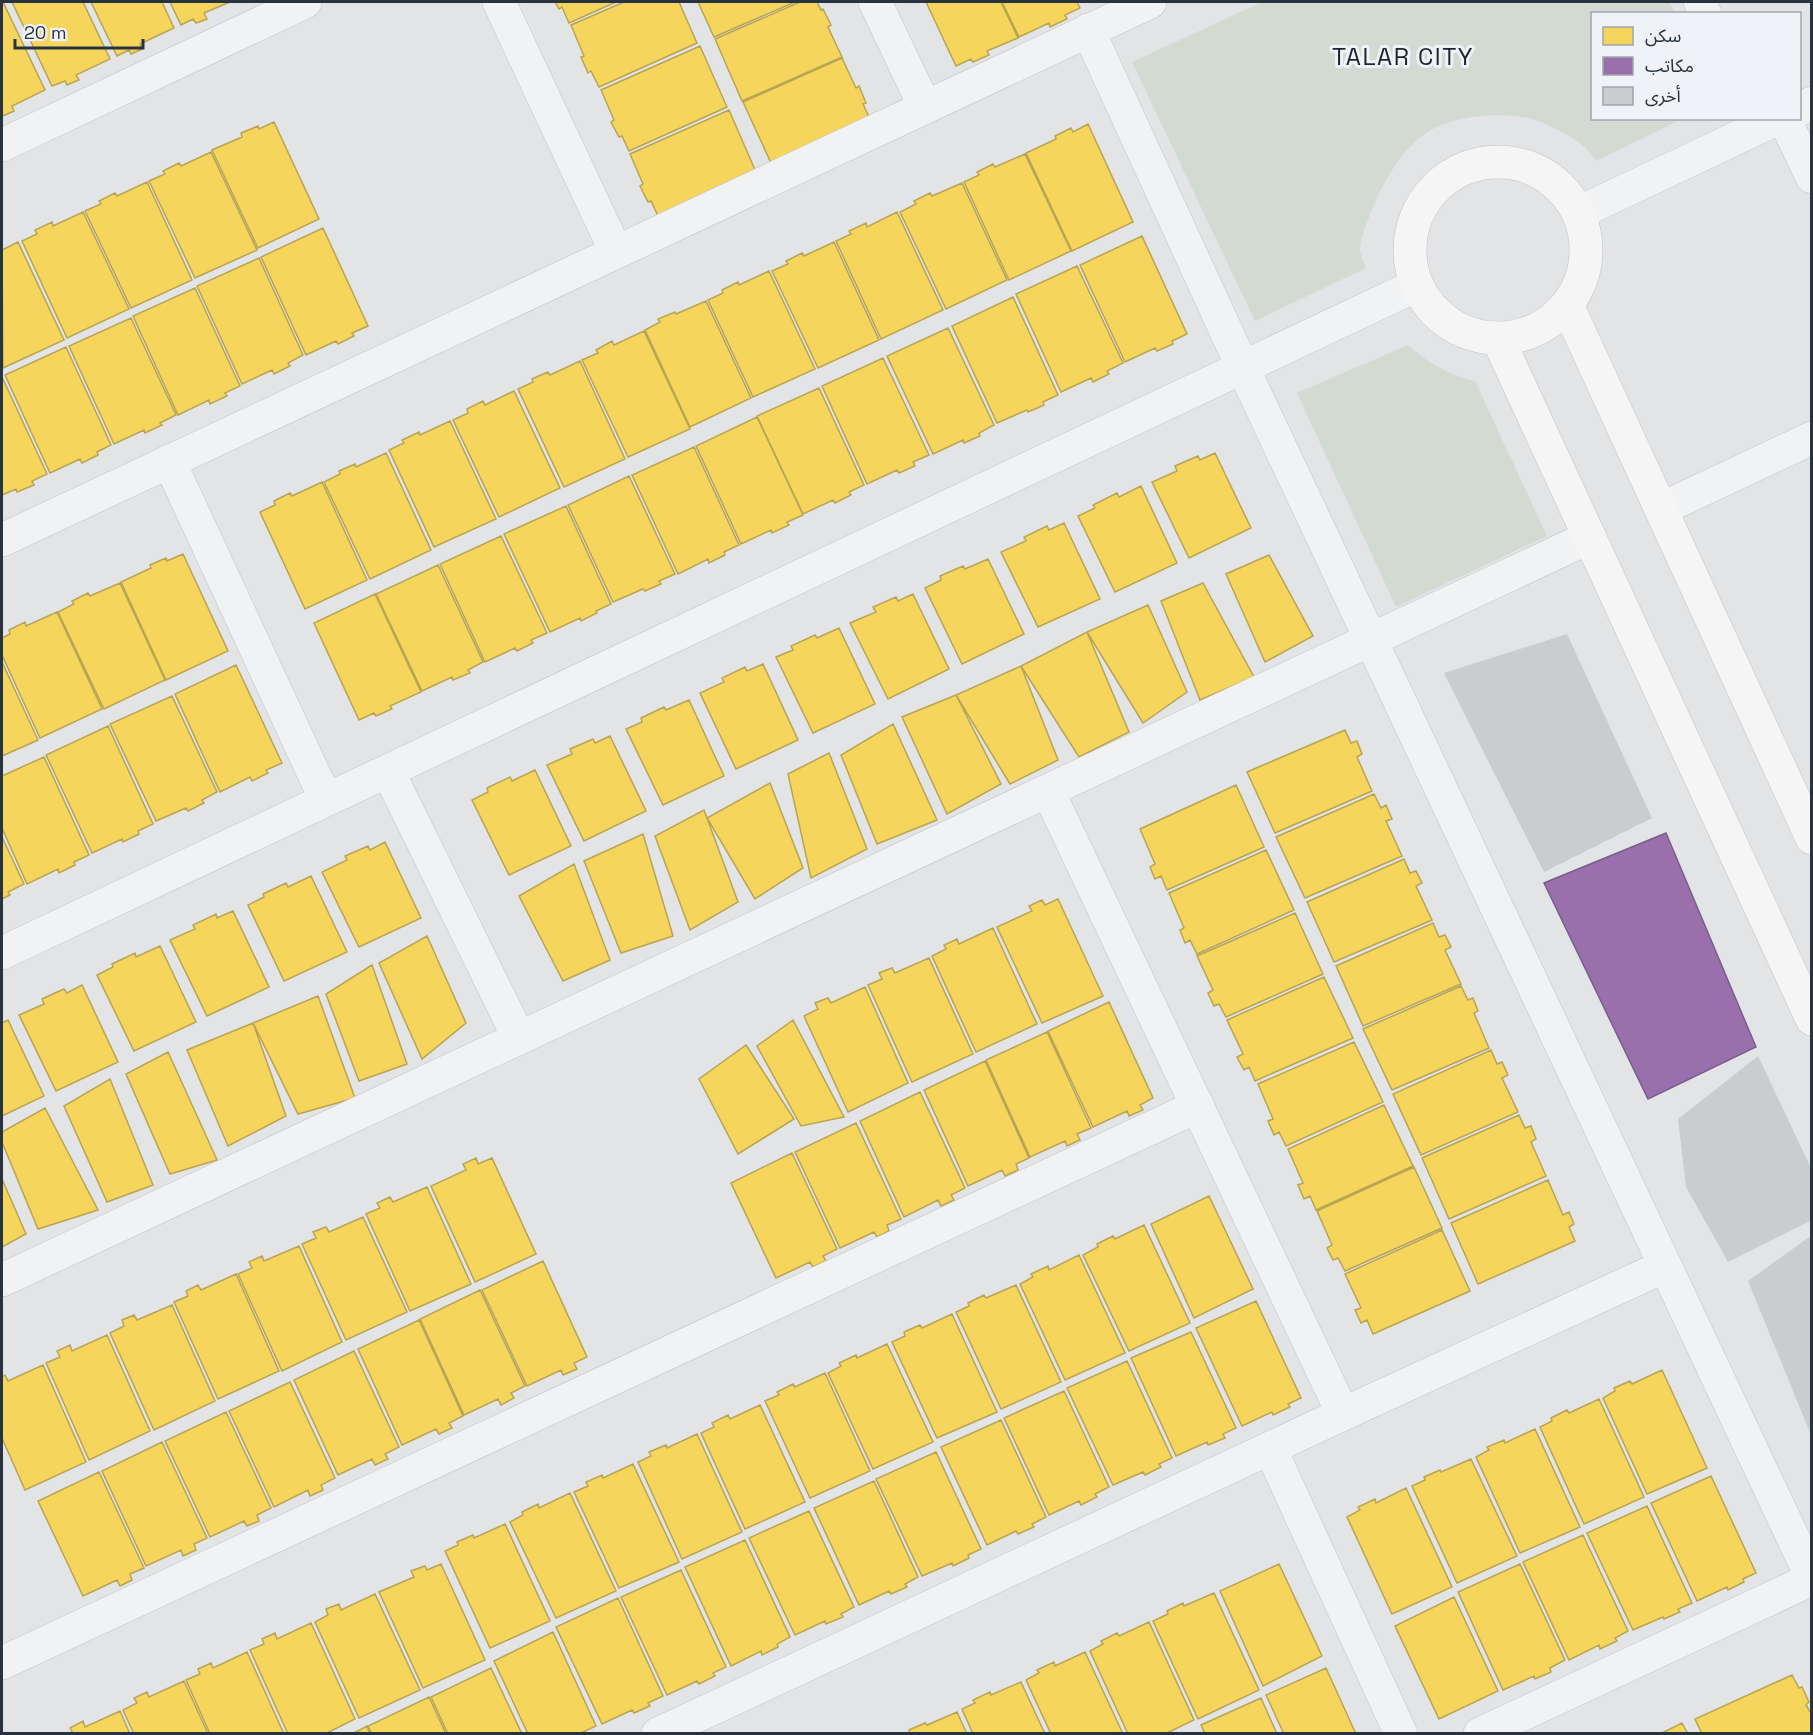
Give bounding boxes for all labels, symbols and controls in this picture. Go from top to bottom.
scale bar [15,12,142,50]
legend [1591,12,1801,120]
text: 20 m [24,21,67,44]
text: سكن [1645,24,1681,47]
district label: TALAR CITY [1332,41,1474,72]
text: مكاتب [1645,54,1694,77]
text: أخرى [1645,84,1681,107]

